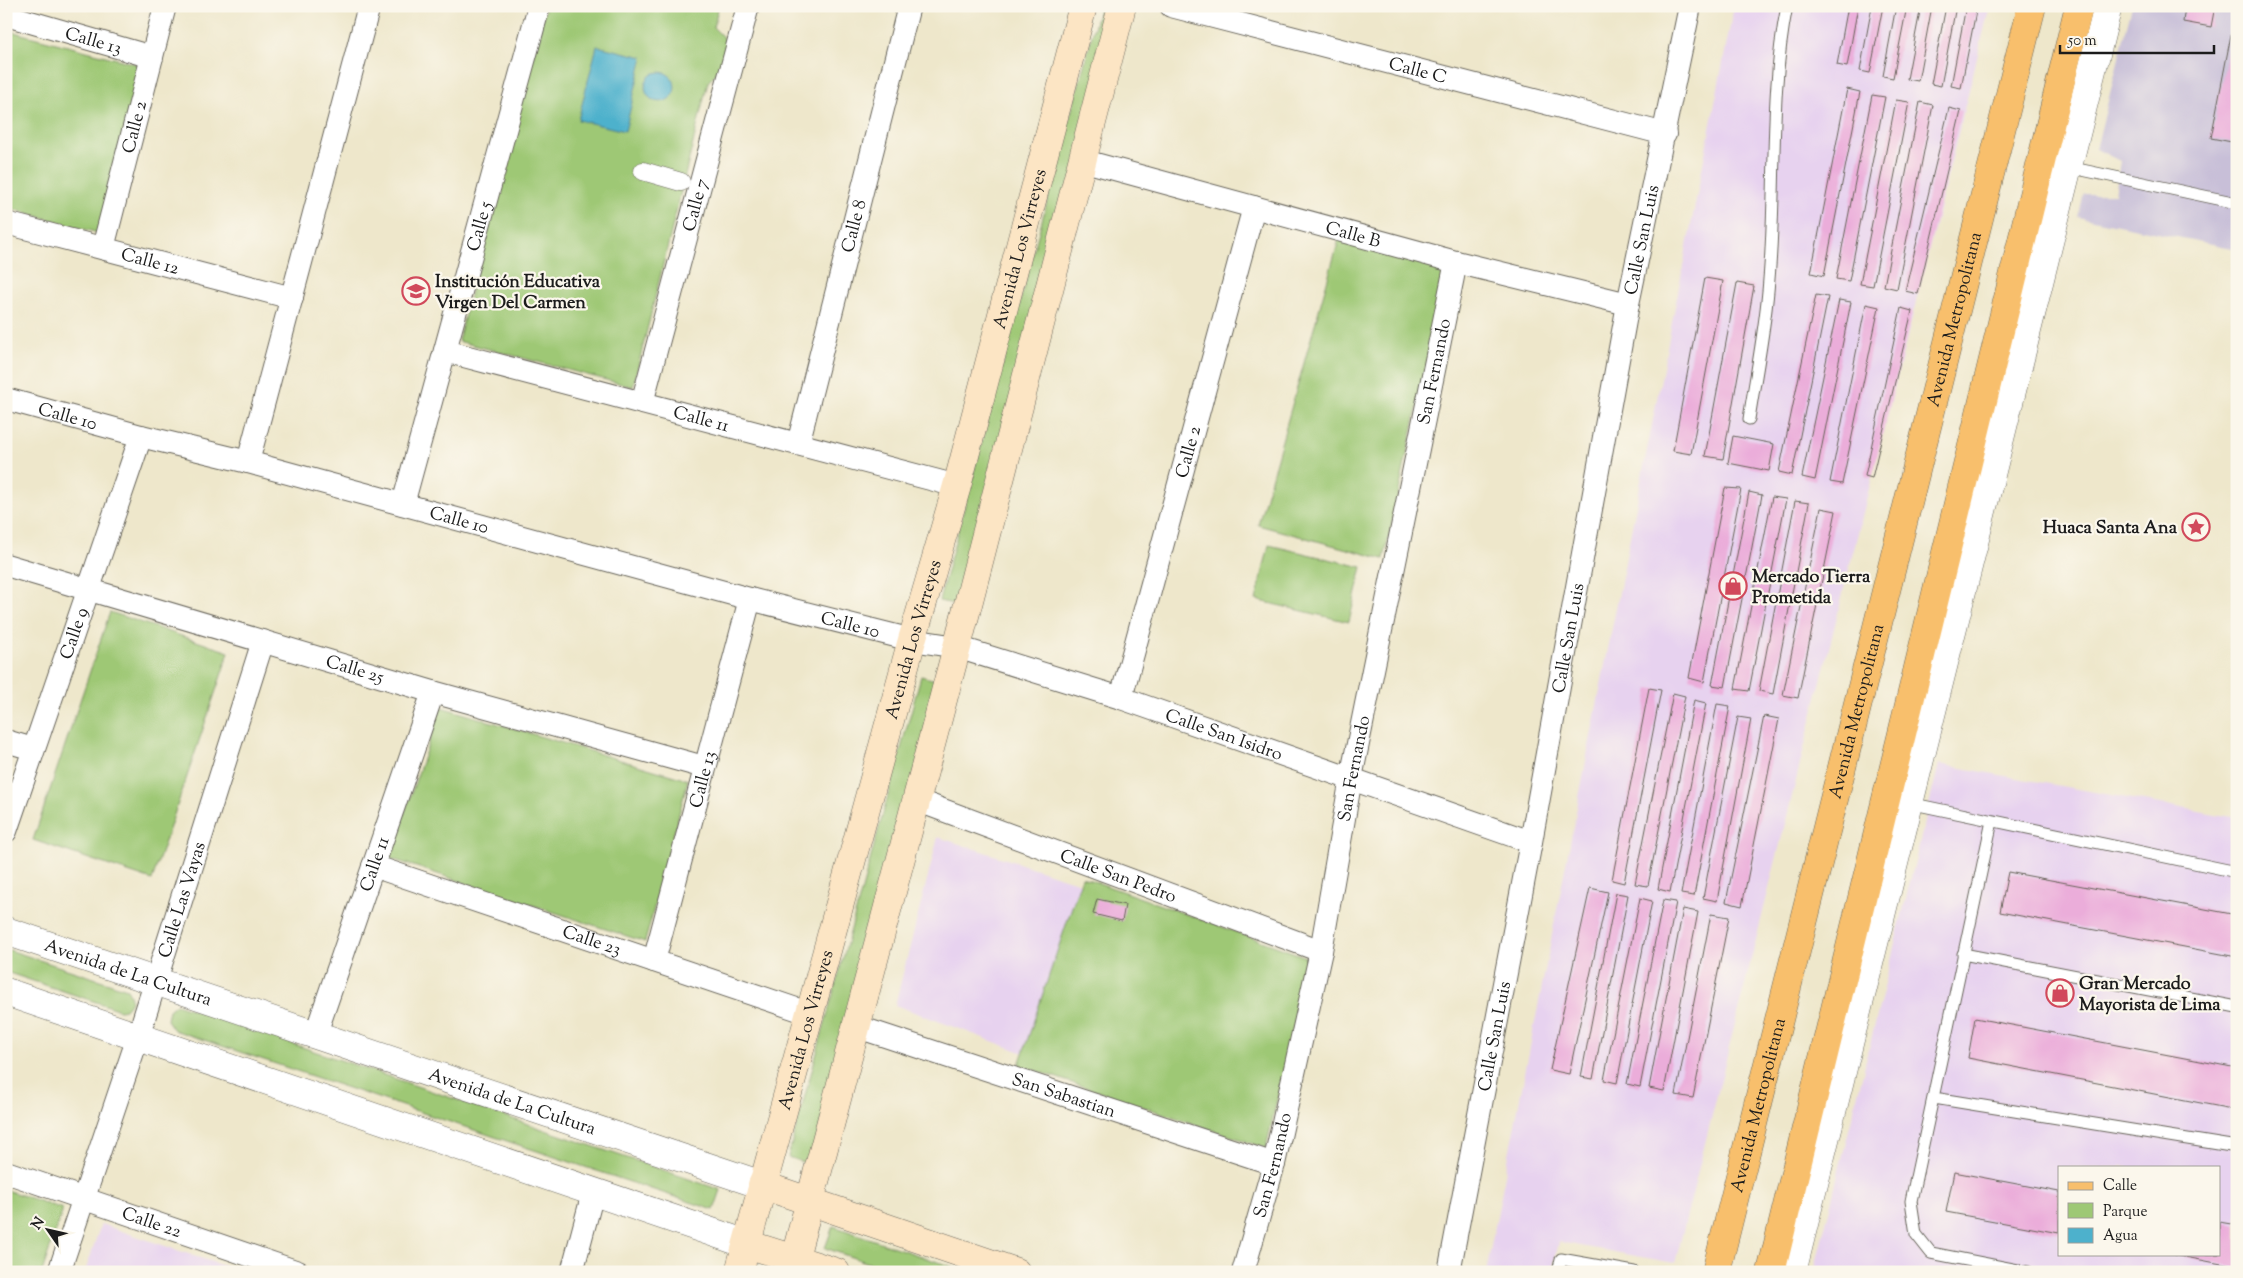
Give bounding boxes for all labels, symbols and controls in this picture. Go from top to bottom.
street label: Calle 13 [61,22,124,63]
scale bar [2060,22,2214,54]
text: 50 m [2067,31,2097,52]
street label: Calle C [1385,52,1449,92]
street label: Calle 2 [117,98,155,156]
street label: Avenida Los Virreyes [988,166,1055,332]
street label: Calle 7 [677,176,716,235]
street label: Calle San Luis [1619,183,1667,298]
street label: Calle 8 [836,197,874,256]
street label: Calle 5 [462,199,500,255]
street label: Calle B [1322,216,1383,256]
street label: Avenida Metropolitana [1921,230,1990,410]
street label: Calle 12 [118,243,182,283]
place label: Institución Educativa Virgen Del Carmen [435,270,601,317]
school or university icon: Institución Educativa Virgen Del Carmen [401,276,431,306]
street label: San Fernando [1412,316,1459,427]
street label: Calle 10 [35,397,100,438]
street label: Calle 11 [670,401,732,440]
street label: Calle 2 [1170,423,1209,481]
street label: Calle 10 [426,501,491,542]
place icon: Huaca Santa Ana [2181,512,2211,542]
place label: Huaca Santa Ana [2043,516,2178,542]
street label: Avenida Los Virreyes [880,557,950,723]
place label: Mercado Tierra Prometida [1752,565,1871,612]
shop icon: Mercado Tierra Prometida [1718,571,1748,601]
street label: Calle San Luis [1547,581,1592,696]
street label: Calle 9 [55,604,97,663]
street label: Calle 10 [818,606,882,646]
street label: Avenida Metropolitana [1824,622,1892,802]
street label: Calle 25 [322,650,386,692]
street label: Calle San Isidro [1161,703,1286,769]
street label: San Fernando [1333,713,1378,824]
street label: Calle 13 [684,748,724,811]
street label: Calle 11 [354,833,397,896]
street label: Calle Las Vayas [153,839,214,962]
street label: Calle San Pedro [1056,844,1180,911]
street label: Calle 23 [558,920,624,964]
street label: Avenida de La Cultura [40,934,215,1014]
street label: Avenida Los Virreyes [773,948,841,1113]
place label: Gran Mercado Mayorista de Lima [2079,972,2221,1019]
shop icon: Gran Mercado Mayorista de Lima [2045,978,2075,1008]
street label: Calle San Luis [1473,979,1519,1094]
street label: Avenida Metropolitana [1725,1015,1794,1196]
street label: Avenida de La Cultura [424,1063,599,1143]
street label: San Sabastian [1008,1068,1119,1126]
street label: San Fernando [1248,1110,1300,1221]
legend [2058,1166,2220,1256]
text: Calle [2103,1176,2137,1197]
street label: Calle 22 [118,1202,185,1246]
text: Parque [2103,1202,2147,1223]
north arrow [22,1206,72,1256]
text: N [27,1214,50,1234]
text: Agua [2103,1226,2138,1247]

